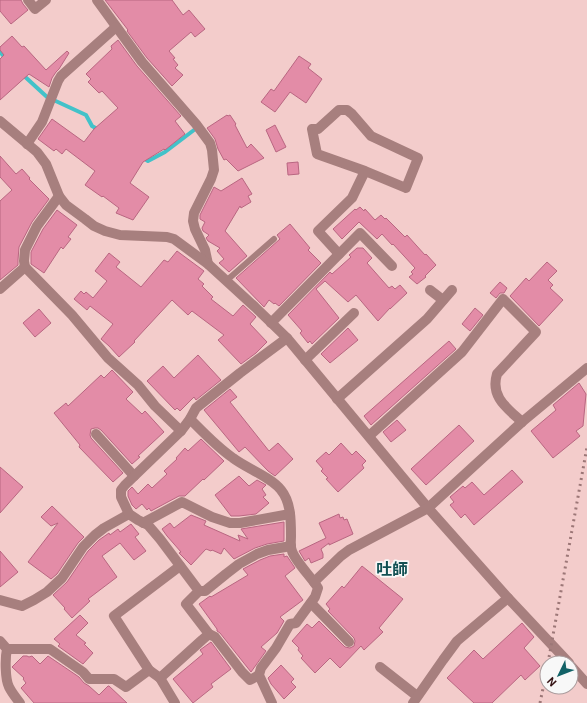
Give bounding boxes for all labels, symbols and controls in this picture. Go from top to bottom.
district label: 吐師 [376,560,408,579]
north arrow [539,655,579,695]
text: N [544,674,559,689]

